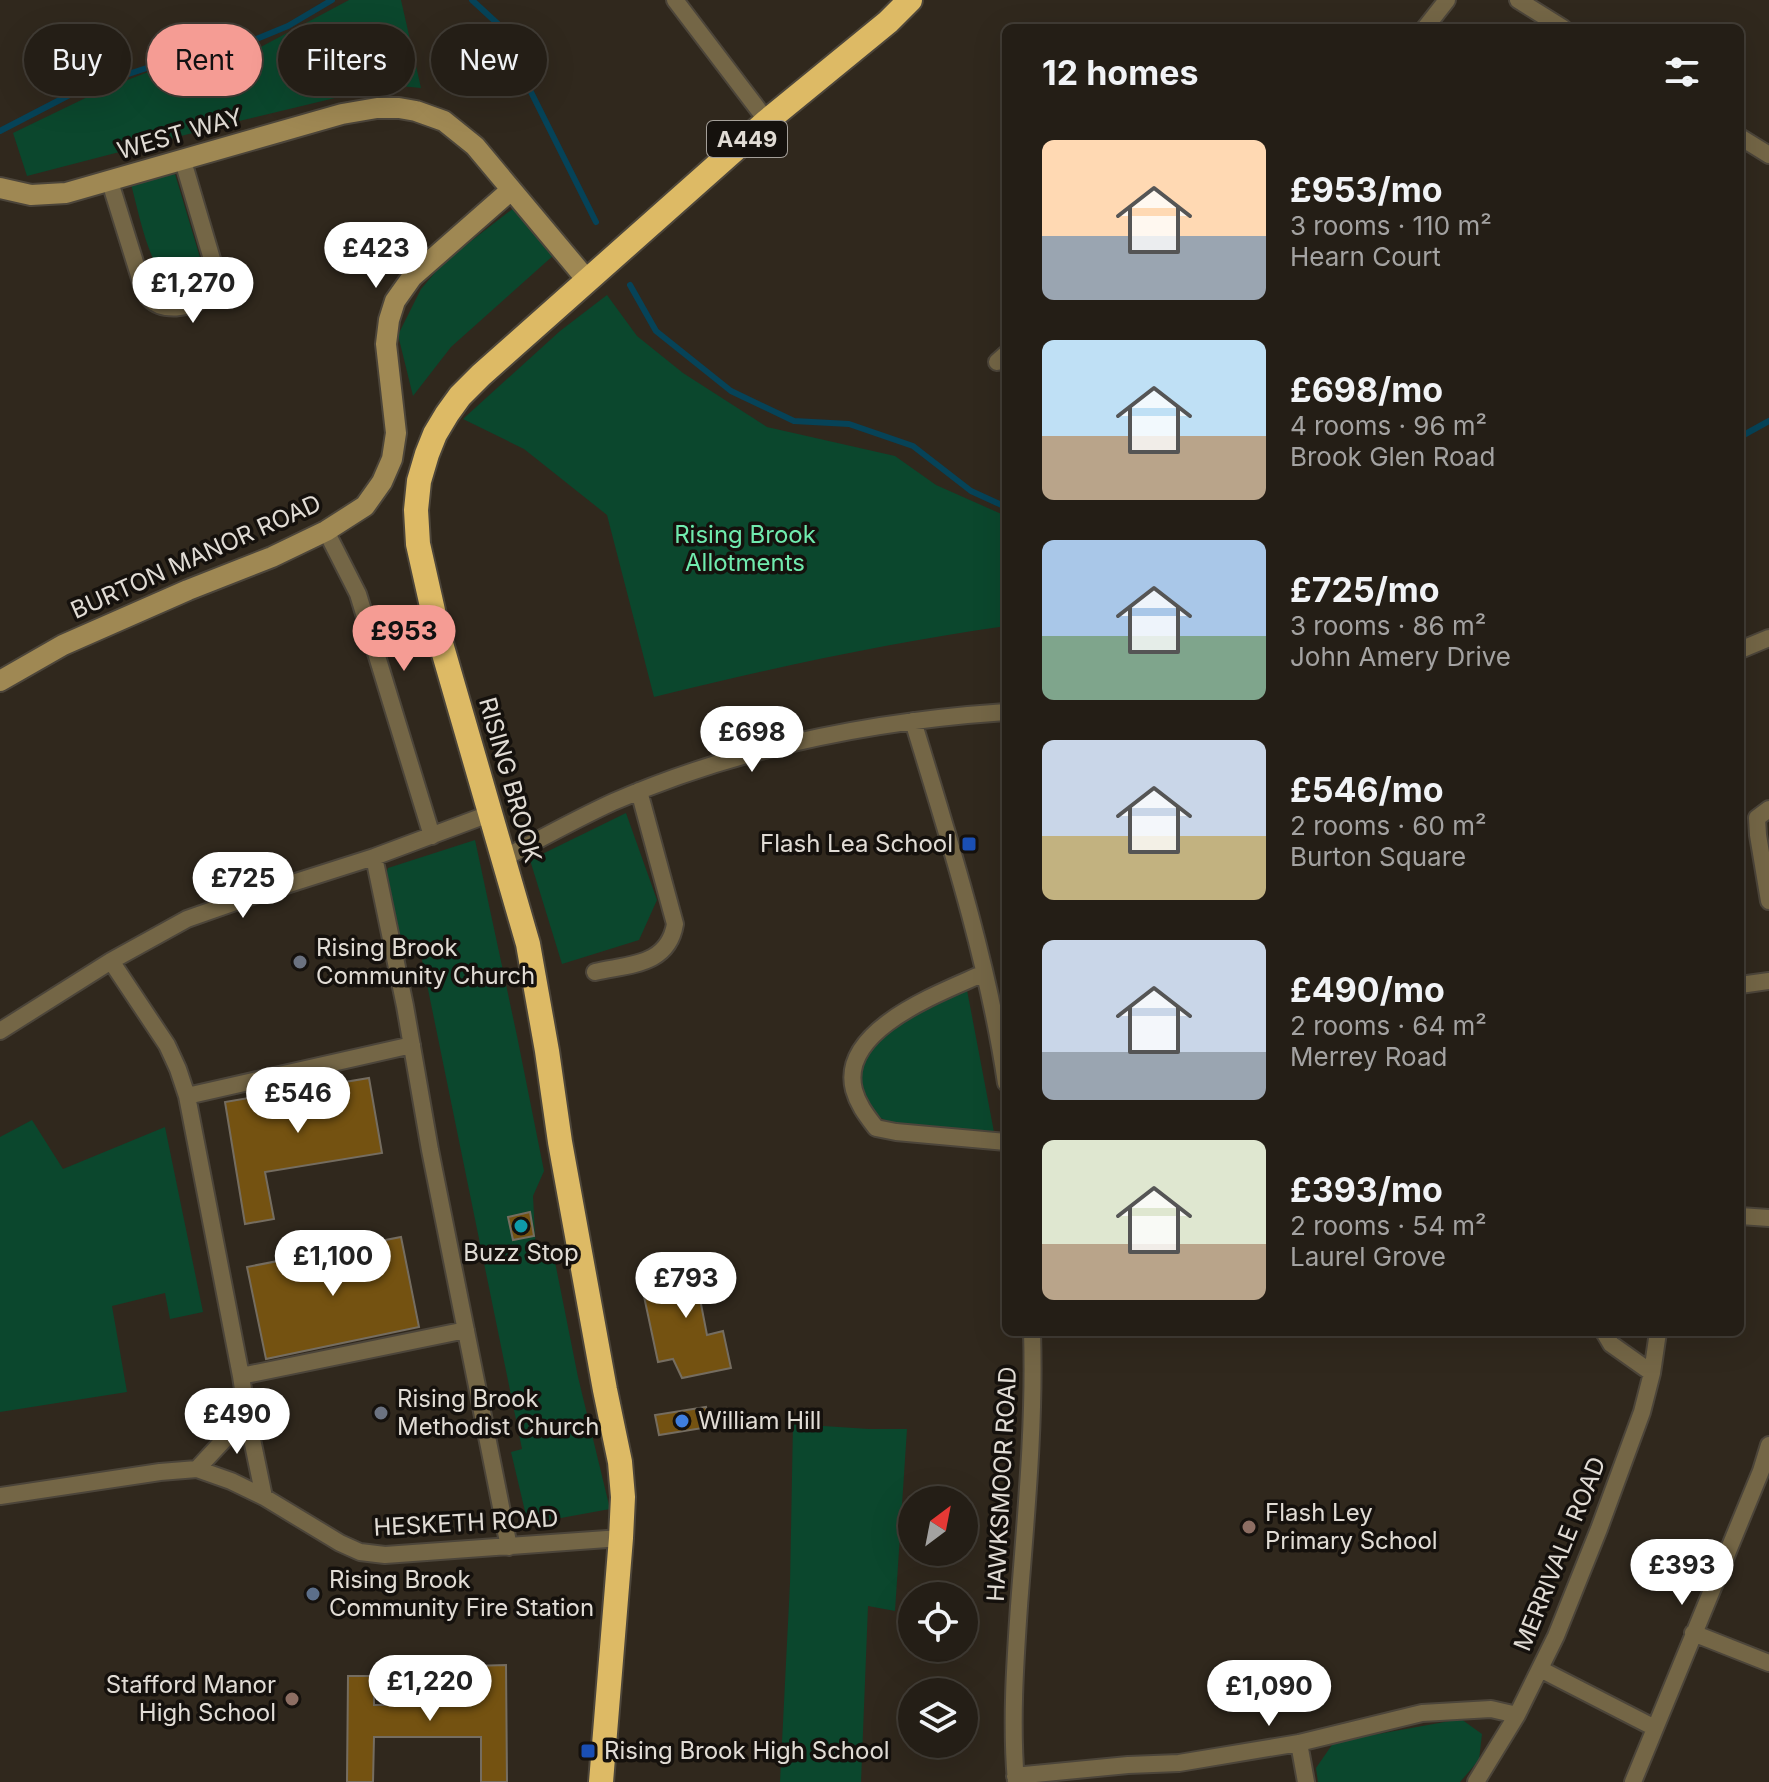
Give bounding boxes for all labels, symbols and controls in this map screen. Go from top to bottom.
chip: Buy [24,24,131,96]
chip: Rent [147,24,262,96]
chip: Filters [278,24,415,96]
chip: New [431,24,547,96]
icon: filters [1660,50,1704,94]
text: 12 homes [1042,52,1198,93]
street label: WEST WAY [114,102,246,165]
road number: A449 [707,121,787,157]
text: £953/mo [1290,169,1443,210]
icon: home [1106,172,1202,268]
text: 3 rooms · 110 m² [1290,210,1492,241]
pin: £423 [329,222,423,290]
text: £423 [342,232,410,263]
text: Hearn Court [1290,241,1441,272]
pin: £1,270 [128,257,258,325]
text: £1,270 [150,267,236,298]
text: £698/mo [1290,369,1443,410]
icon: home [1106,372,1202,468]
text: 4 rooms · 96 m² [1290,410,1487,441]
text: Brook Glen Road [1290,441,1495,472]
street label: BURTON MANOR ROAD [66,488,325,625]
park label: Rising Brook Allotments [674,520,816,577]
text: £725/mo [1290,569,1440,610]
icon: home [1106,572,1202,668]
pin: £953 [357,605,451,673]
text: 3 rooms · 86 m² [1290,610,1486,641]
text: £953 [371,615,437,646]
text: John Amery Drive [1290,641,1511,672]
street label: RISING BROOK [473,694,548,866]
pin: £698 [705,706,799,774]
text: £698 [718,716,786,747]
text: £546/mo [1290,769,1444,810]
icon: home [1106,772,1202,868]
text: 2 rooms · 60 m² [1290,810,1486,841]
place label: Flash Lea School [760,829,953,858]
marker: Flash Lea School [960,835,978,853]
text: Burton Square [1290,841,1466,872]
pin: £725 [196,852,290,920]
text: £725 [211,862,275,893]
place label: Rising Brook Community Church [316,933,535,990]
marker: Rising Brook Community Church [291,953,309,971]
text: £490/mo [1290,969,1445,1010]
icon: home [1106,972,1202,1068]
text: 2 rooms · 64 m² [1290,1010,1487,1041]
text: Merrey Road [1290,1041,1448,1072]
pin: £546 [251,1067,345,1135]
text: £546 [264,1077,332,1108]
text: £393/mo [1290,1169,1443,1210]
icon: home [1106,1172,1202,1268]
text: 2 rooms · 54 m² [1290,1210,1487,1241]
marker: Buzz Stop [512,1217,530,1235]
pin: £1,100 [268,1230,398,1298]
place label: Buzz Stop [463,1238,579,1267]
text: £1,100 [293,1240,373,1271]
text: Laurel Grove [1290,1241,1446,1272]
pin: £793 [639,1252,733,1320]
text: £793 [653,1262,719,1293]
street label: HAWKSMOOR ROAD [981,1366,1022,1602]
place label: Rising Brook Methodist Church [397,1384,599,1441]
pin: £490 [190,1388,284,1456]
text: £490 [203,1398,271,1429]
marker: Rising Brook Methodist Church [372,1404,390,1422]
place label: William Hill [698,1406,821,1435]
marker: William Hill [673,1412,691,1430]
street label: MERRIVALE ROAD [1507,1453,1612,1655]
north arrow [898,1486,978,1566]
map controls [898,1486,978,1758]
place label: Flash Ley Primary School [1265,1498,1438,1555]
street label: HESKETH ROAD [373,1503,559,1542]
marker: Flash Ley Primary School [1240,1518,1258,1536]
pin: £393 [1635,1539,1729,1607]
text: £393 [1648,1549,1716,1580]
place label: Rising Brook Community Fire Station [329,1565,594,1622]
button: locate [898,1582,978,1662]
marker: Rising Brook Community Fire Station [304,1585,322,1603]
pin: £1,220 [365,1655,495,1723]
pin: £1,090 [1204,1660,1334,1728]
text: £1,220 [387,1665,473,1696]
place label: Stafford Manor High School [106,1670,276,1727]
text: £1,090 [1225,1670,1313,1701]
button: layers [898,1678,978,1758]
marker: Stafford Manor High School [283,1690,301,1708]
place label: Rising Brook High School [604,1736,890,1765]
marker: Rising Brook High School [579,1742,597,1760]

